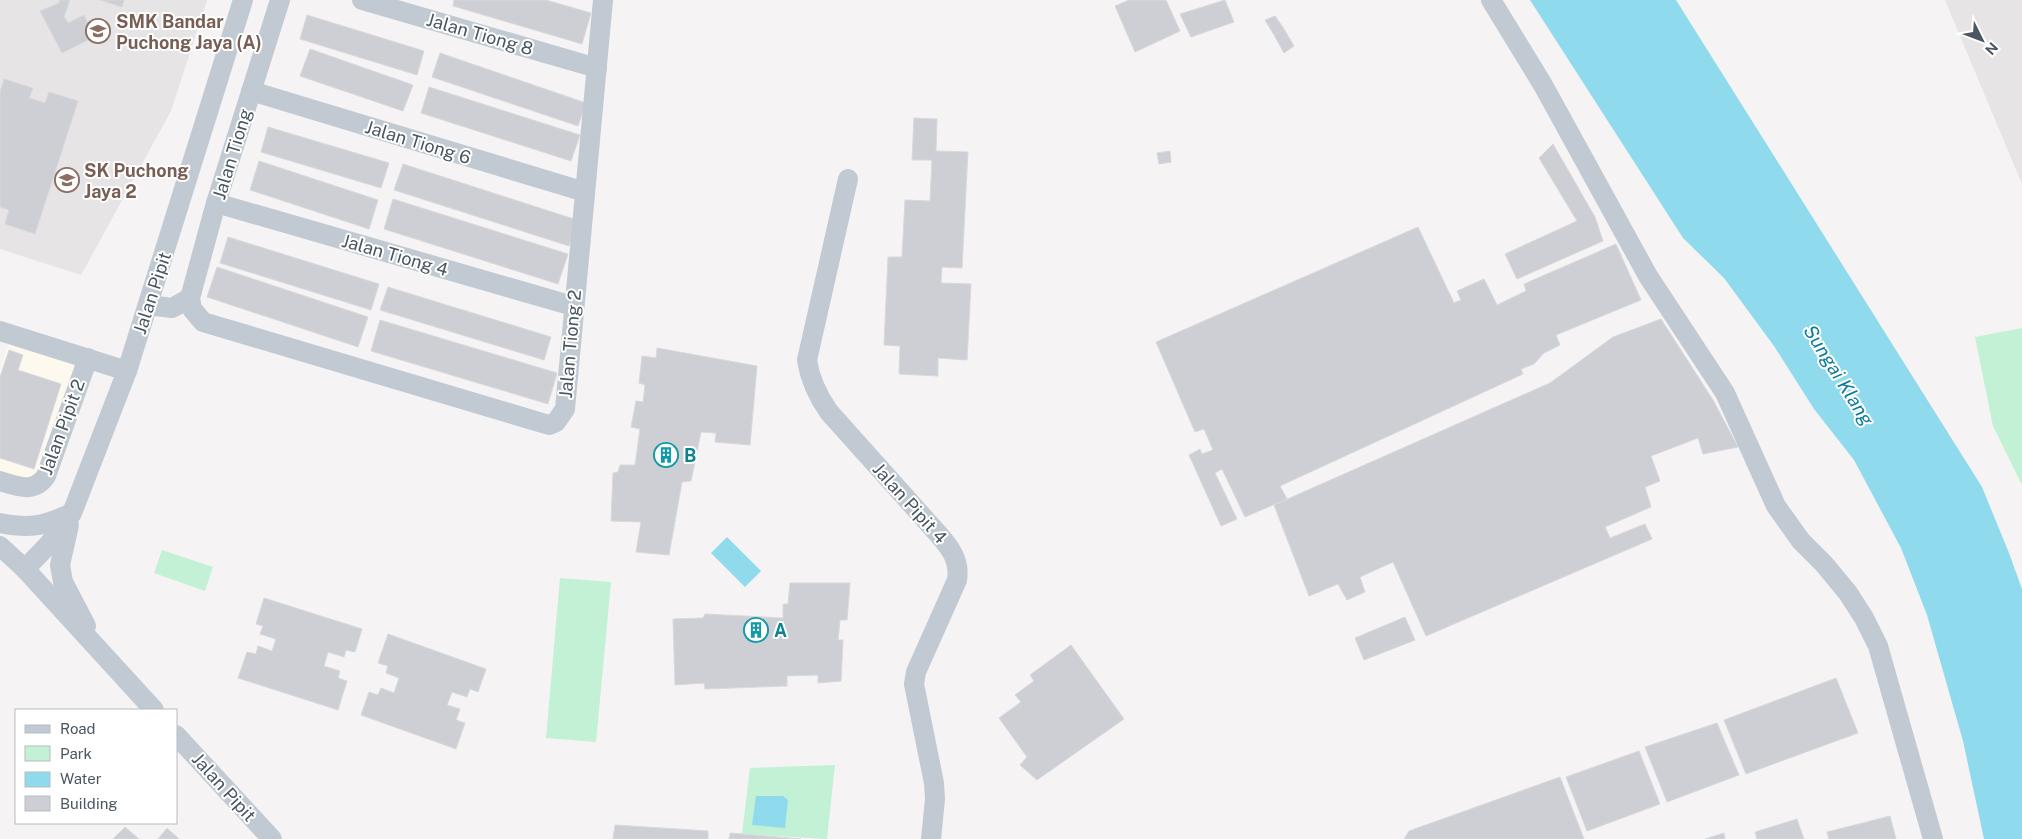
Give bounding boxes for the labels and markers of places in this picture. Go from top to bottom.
place label: SMK Bandar Puchong Jaya (A) [116,11,262,53]
school or university icon: SMK Bandar Puchong Jaya (A) [85,18,111,44]
place label: SK Puchong Jaya 2 [84,160,189,202]
school or university icon: SK Puchong Jaya 2 [54,167,80,193]
building icon: B [653,442,679,468]
place label: B [684,445,696,466]
building icon: A [743,617,769,643]
place label: A [774,620,787,641]

